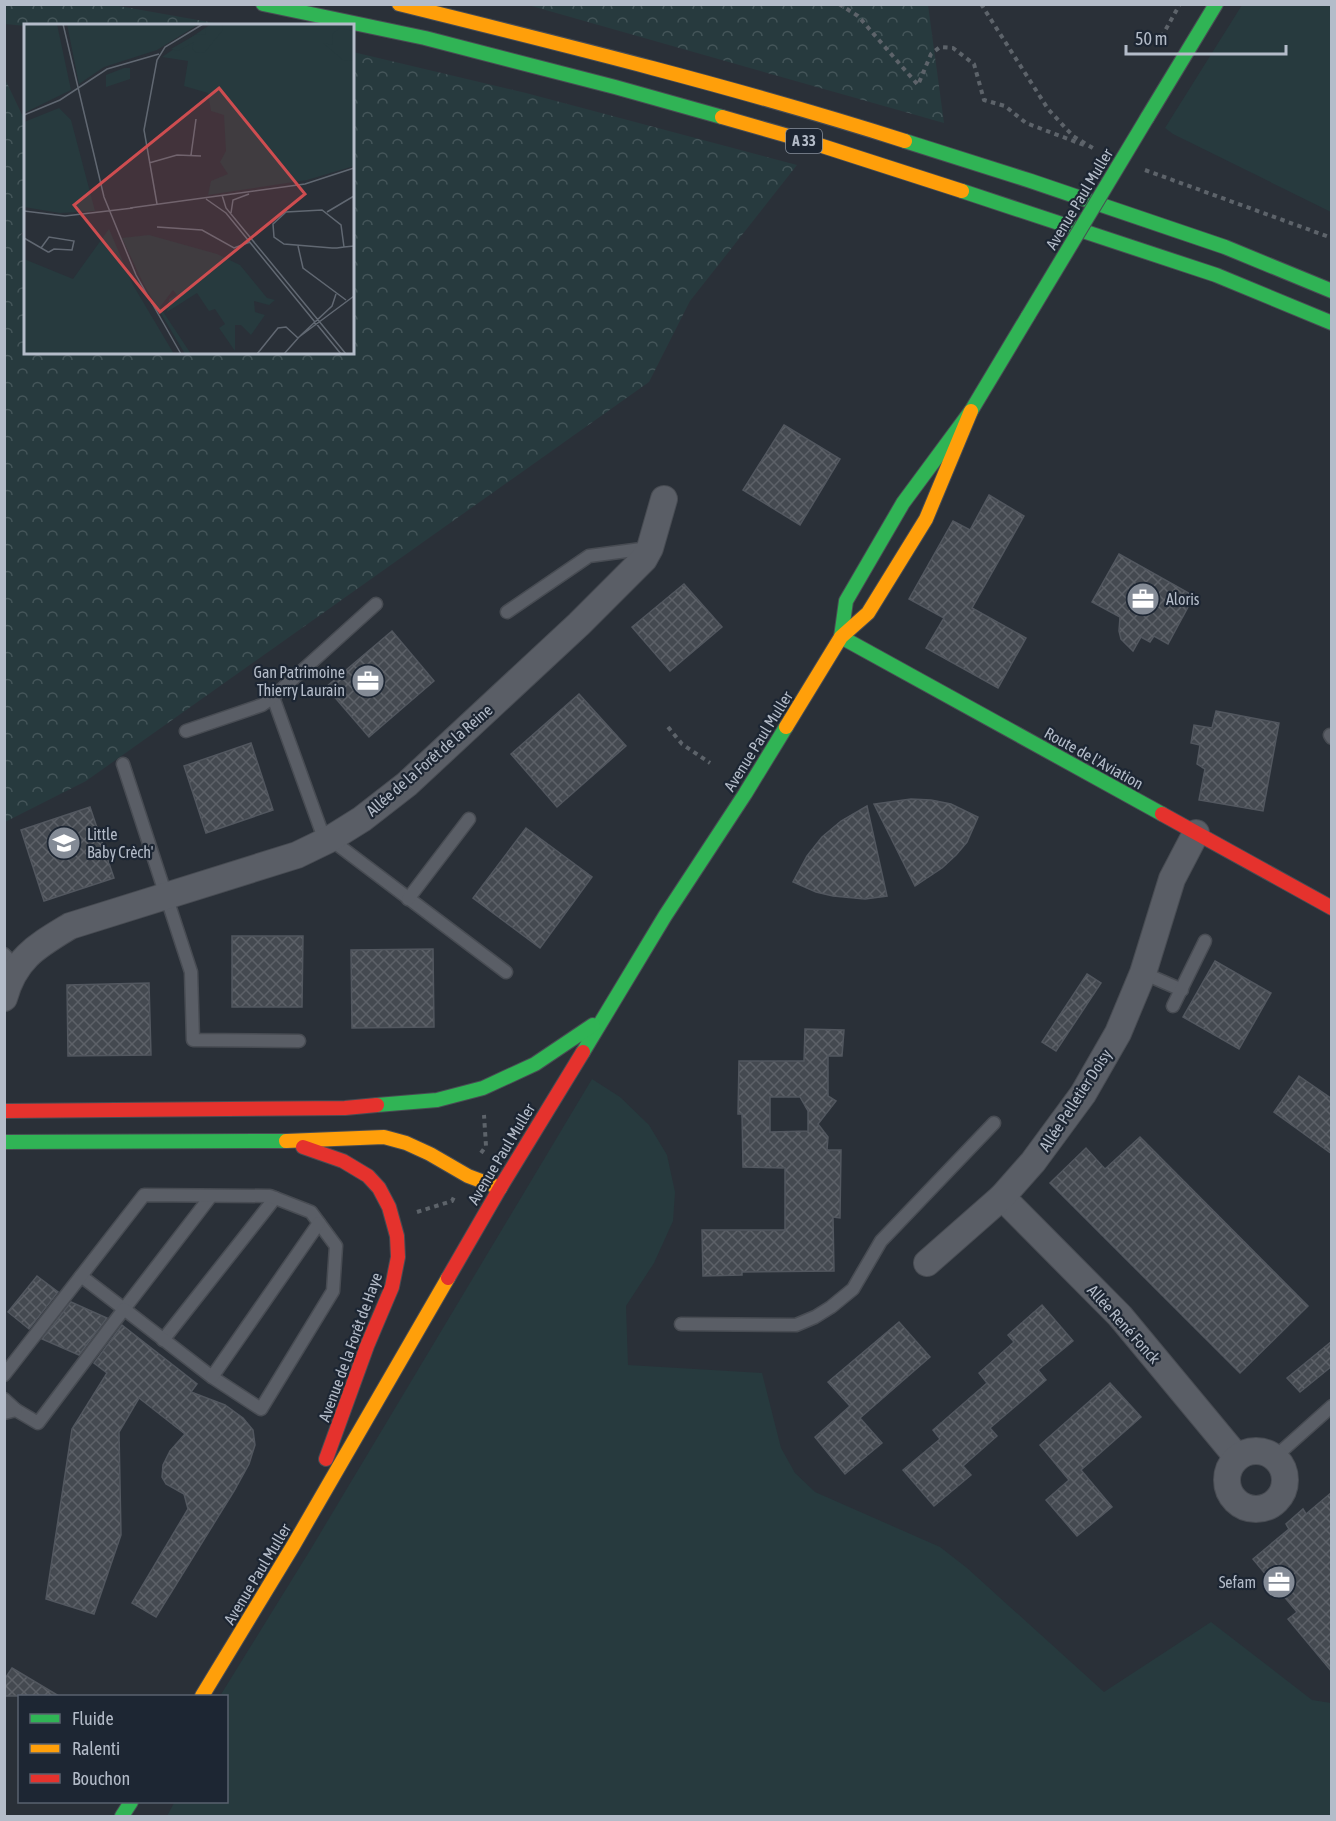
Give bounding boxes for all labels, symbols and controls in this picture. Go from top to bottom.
scale bar [1126,18,1286,56]
inset map [24,24,354,354]
text: 50 m [1135,28,1167,49]
road number: A 33 [786,129,822,153]
street label: Avenue Paul Muller [1042,145,1116,253]
office icon: Aloris [1125,581,1161,617]
place label: Aloris [1166,590,1200,608]
place label: Gan Patrimoine Thierry Laurain [253,663,345,700]
office icon: Gan Patrimoine Thierry Laurain [350,663,386,699]
street label: Avenue Paul Muller [720,688,796,794]
street label: Allée de la Forêt de la Reine [362,700,496,820]
street label: Route de l'Aviation [1041,723,1147,793]
school or university icon: Little Baby Crèch' [46,825,82,861]
place label: Little Baby Crèch' [87,825,154,862]
street label: Allée Pelletier Doisy [1035,1045,1116,1155]
street label: Avenue Paul Muller [464,1100,538,1208]
street label: Avenue de la Forêt de Haye [315,1270,386,1424]
street label: Allée René Fonck [1084,1281,1164,1367]
street label: Avenue Paul Muller [220,1520,294,1628]
office icon: Sefam [1261,1564,1297,1600]
place label: Sefam [1219,1573,1256,1591]
legend [18,1695,228,1803]
text: Fluide [72,1708,114,1729]
text: Ralenti [72,1738,120,1759]
text: Bouchon [72,1768,130,1789]

